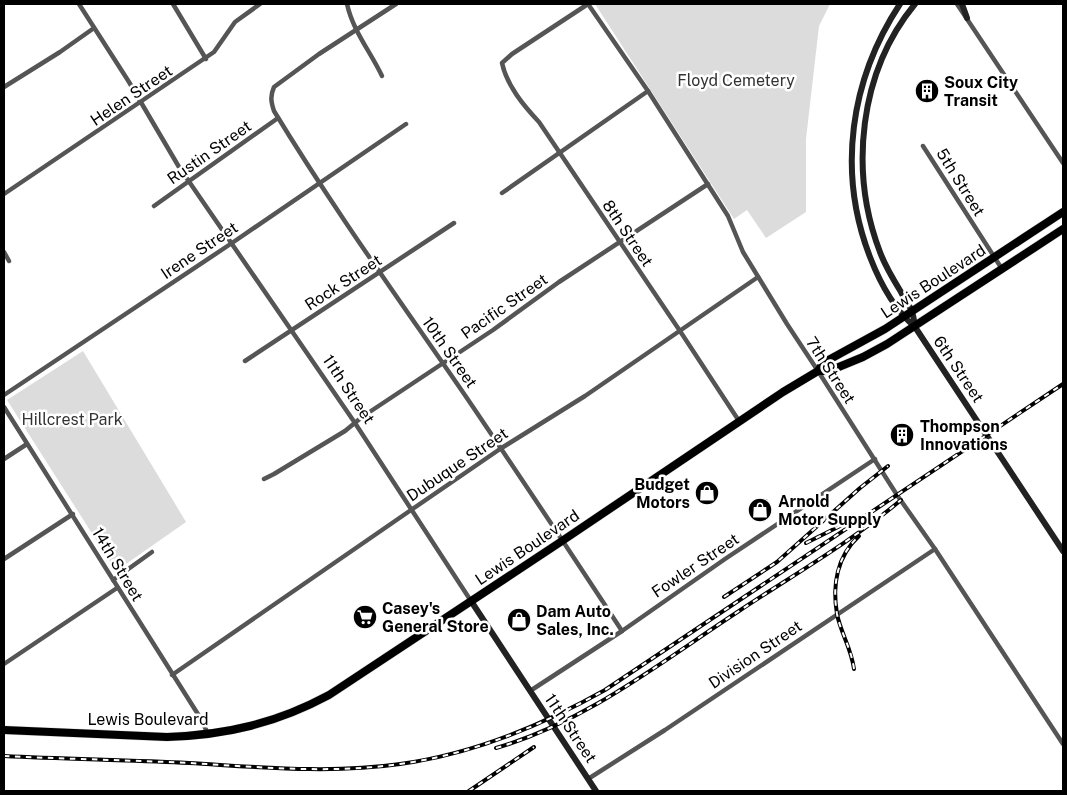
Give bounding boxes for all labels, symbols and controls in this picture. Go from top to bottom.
street label: Helen Street [87,61,176,130]
park label: Floyd Cemetery [677,71,795,90]
place label: Soux City Transit [944,73,1018,110]
building icon: Soux City Transit [914,78,940,104]
street label: Rustin Street [164,117,255,188]
street label: 5th Street [932,145,989,220]
street label: 8th Street [598,196,657,270]
street label: Irene Street [157,218,241,283]
street label: Lewis Boulevard [877,240,989,322]
street label: Rock Street [301,251,385,314]
street label: Pacific Street [457,270,551,343]
street label: 10th Street [418,313,481,391]
street label: 6th Street [929,332,988,406]
street label: 7th Street [802,333,859,407]
street label: 11th Street [319,351,379,427]
park label: Hillcrest Park [21,410,123,429]
place label: Thompson Innovations [920,417,1008,454]
building icon: Thompson Innovations [889,422,915,448]
street label: Dubuque Street [403,424,511,505]
place label: Budget Motors [634,475,690,512]
shop icon: Budget Motors [694,480,720,506]
place label: Arnold Motor Supply [778,492,881,529]
shop icon: Arnold Motor Supply [747,497,773,523]
street label: Lewis Boulevard [472,506,583,589]
street label: 14th Street [88,524,147,605]
street label: Fowler Street [648,529,742,602]
place label: Casey's General Store [382,599,489,636]
place label: Dam Auto Sales, Inc. [536,602,614,639]
supermarket icon: Casey's General Store [352,604,378,630]
shop icon: Dam Auto Sales, Inc. [506,607,532,633]
street label: Division Street [705,616,805,692]
street label: 11th Street [541,690,601,766]
street label: Lewis Boulevard [87,710,209,729]

